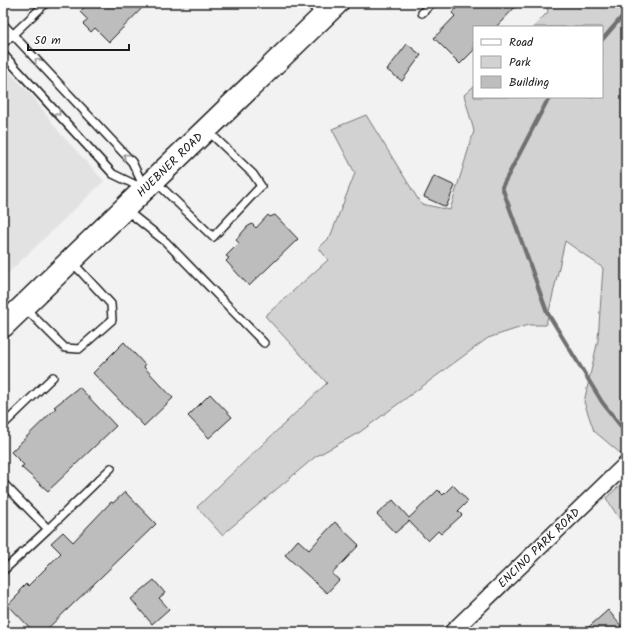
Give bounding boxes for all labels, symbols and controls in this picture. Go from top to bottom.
scale bar [28,26,129,52]
legend [473,26,603,98]
text: 50 m [34,31,61,50]
text: Road [509,33,534,52]
text: Park [509,53,531,72]
one-way arrow [35,58,42,65]
text: Building [509,73,549,92]
one-way arrow [53,109,60,116]
street label: HUEBNER ROAD [132,128,208,202]
one-way arrow [123,153,130,161]
street label: ENCINO PARK ROAD [493,503,585,593]

